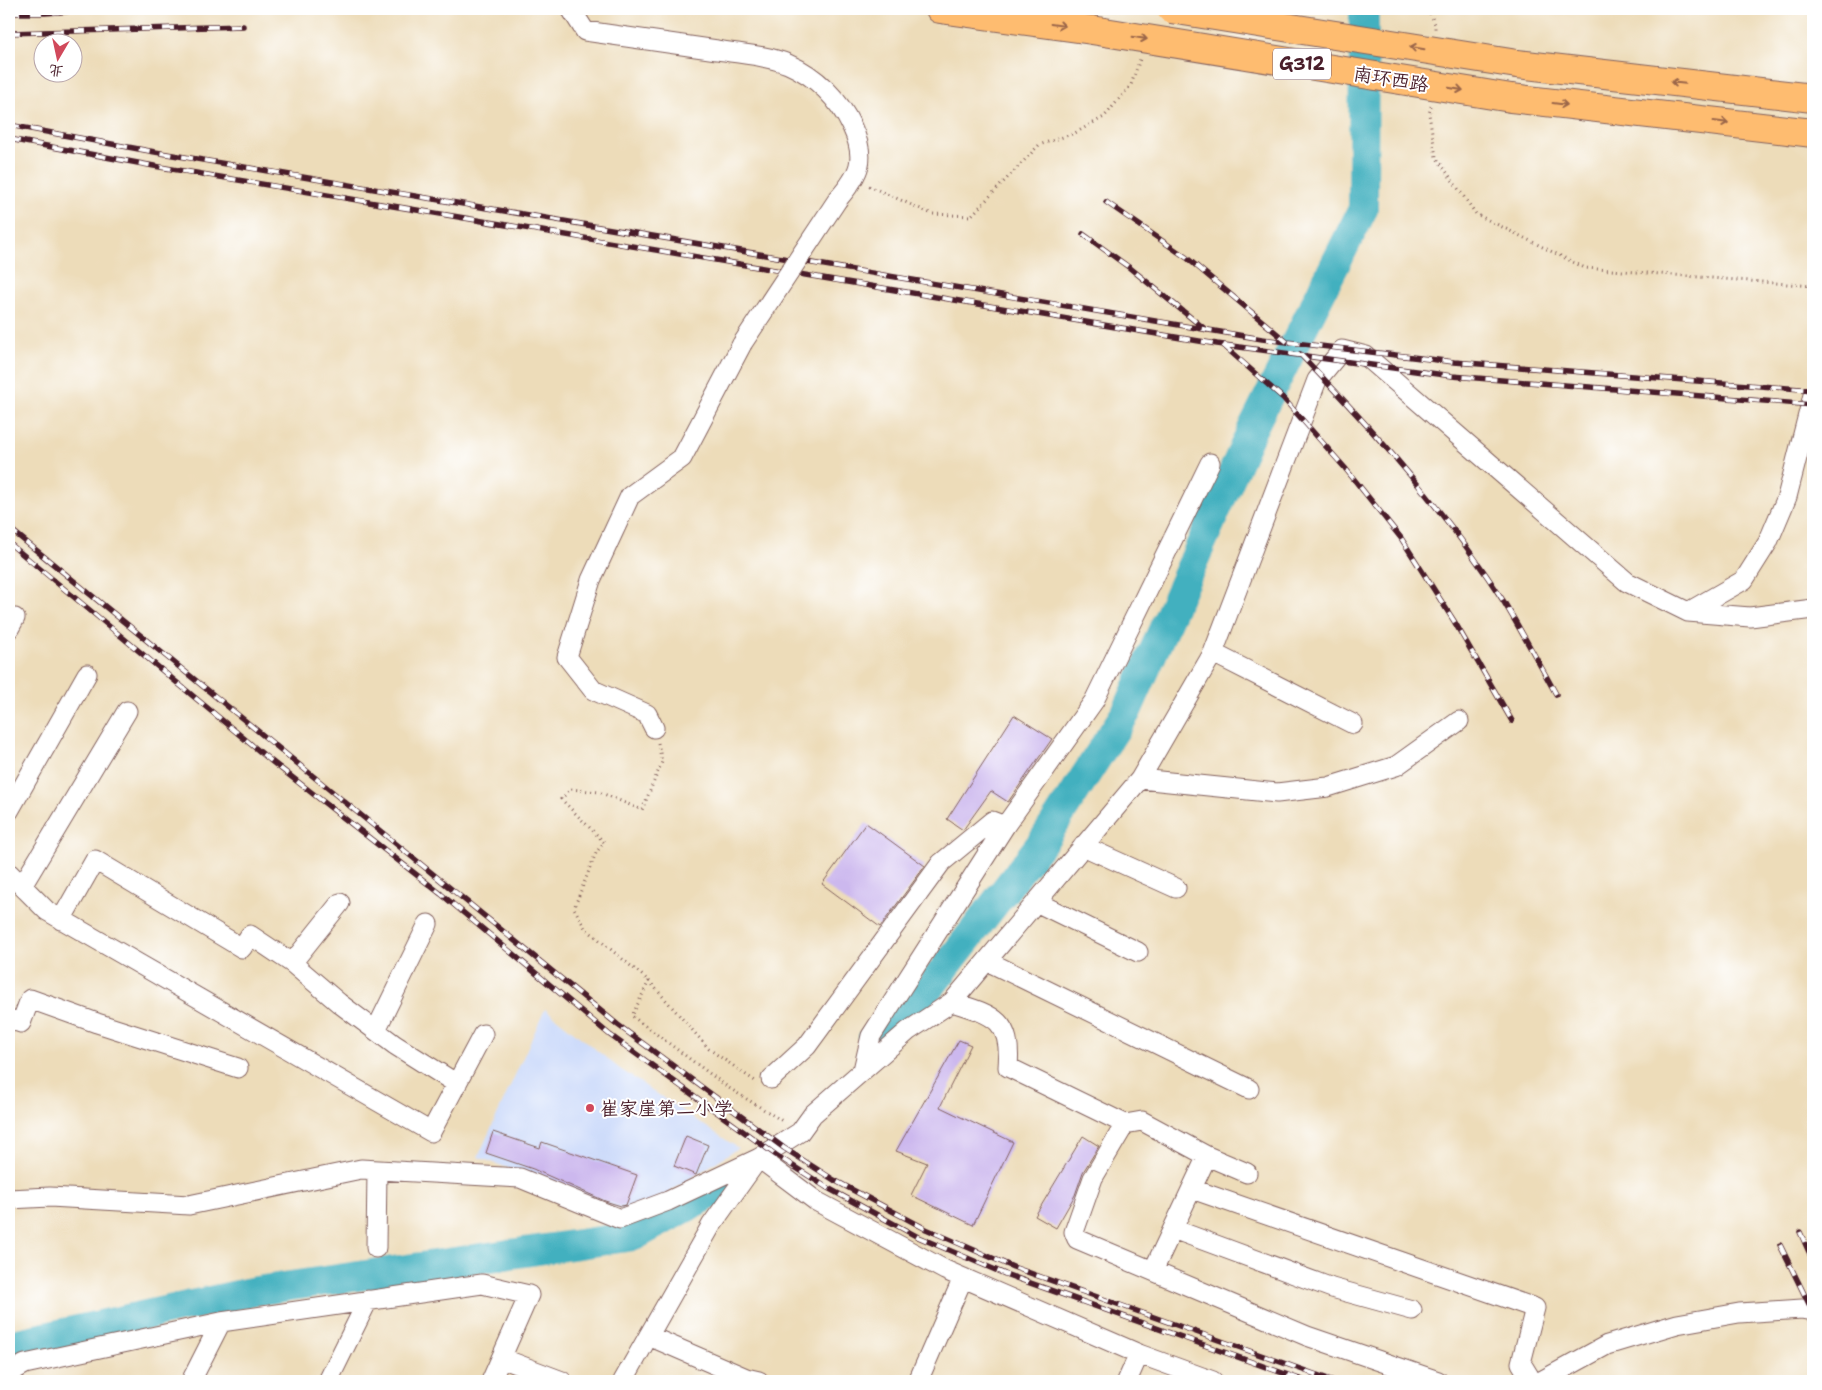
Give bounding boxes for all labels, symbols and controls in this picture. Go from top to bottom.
one-way arrow [1050,21,1066,31]
north arrow [32,32,82,82]
one-way arrow [1132,33,1148,43]
one-way arrow [1409,43,1425,53]
road number: G312 [1273,49,1331,80]
text: 北 [48,61,64,81]
street label: 南环西路 [1352,61,1430,97]
one-way arrow [1670,78,1686,88]
one-way arrow [1448,85,1464,95]
one-way arrow [1552,99,1568,109]
one-way arrow [1713,117,1729,127]
place label: 崔家崖第二小学 [600,1096,733,1121]
marker: 崔家崖第二小学 [584,1102,596,1114]

